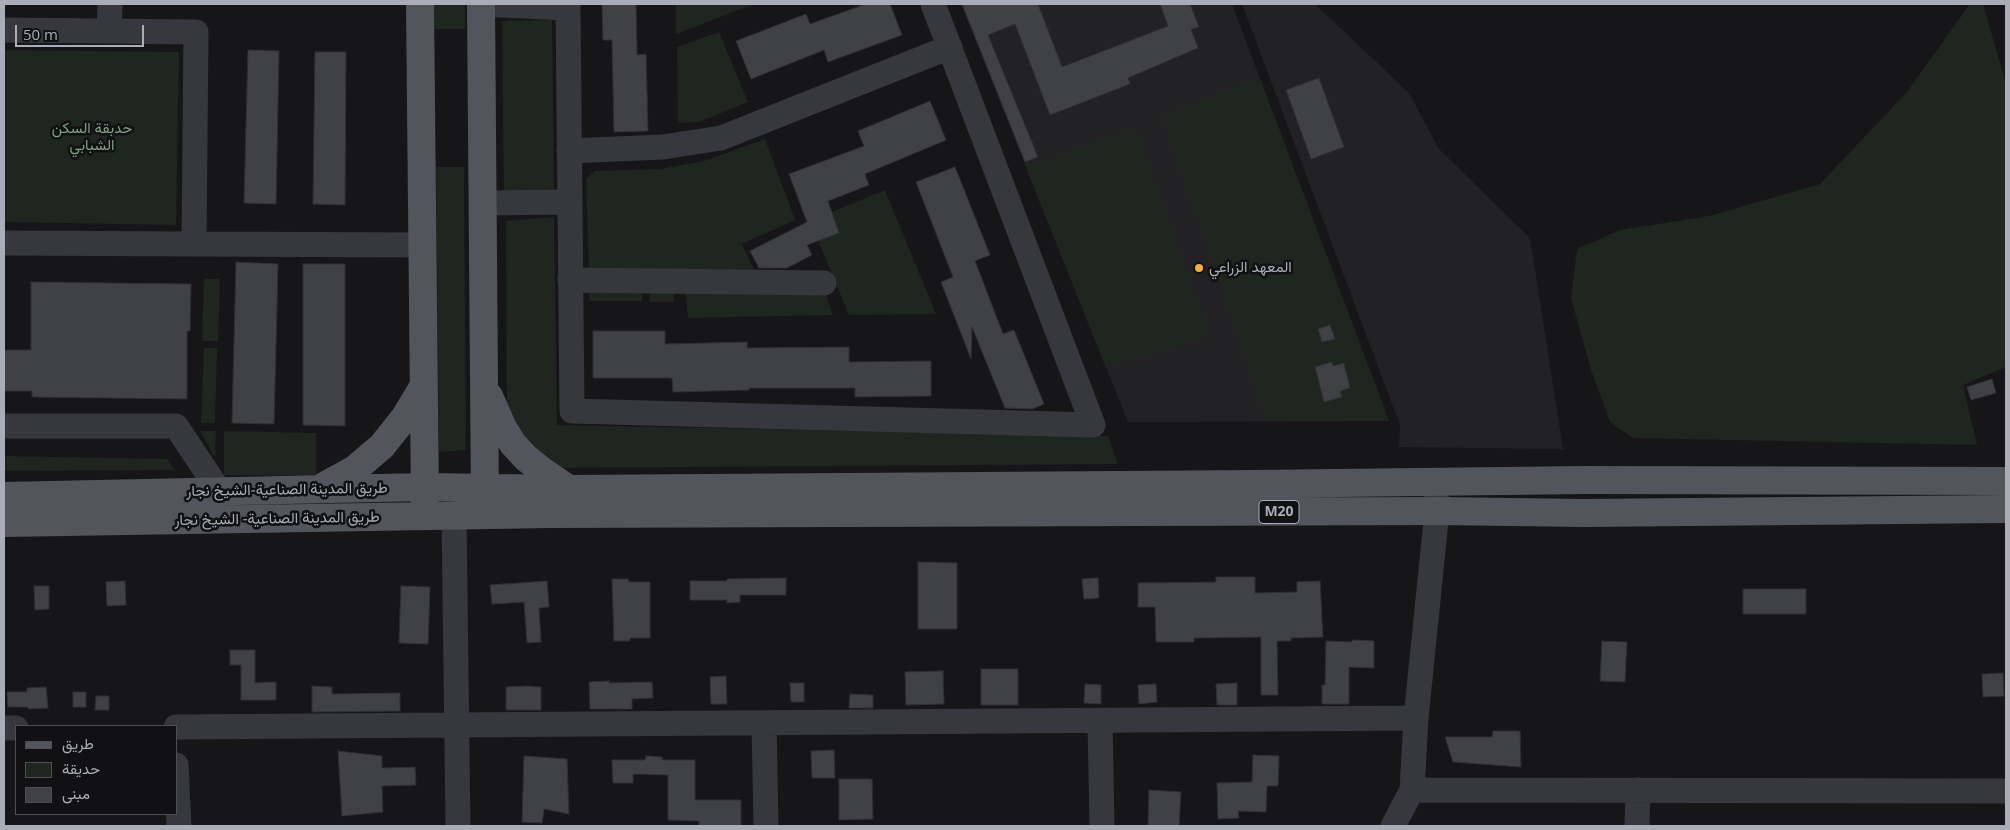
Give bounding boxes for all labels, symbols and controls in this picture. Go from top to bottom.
scale bar [18,15,146,47]
text: 50 m [23,24,58,44]
park label: حدبقة السكن الشبابي [52,120,132,155]
place label: المعهد الزراعي [1209,259,1292,277]
marker: المعهد الزراعي [1193,262,1205,274]
street label: طريق المدينة الصناعية-الشيخ نجار [186,479,388,501]
road number: M20 [1259,501,1299,524]
street label: طريق المدينة الصناعية- الشيخ نجار [174,508,380,530]
legend [15,725,178,815]
text: طريق [62,733,94,753]
text: حديقة [62,758,100,778]
text: مبنى [62,783,90,803]

